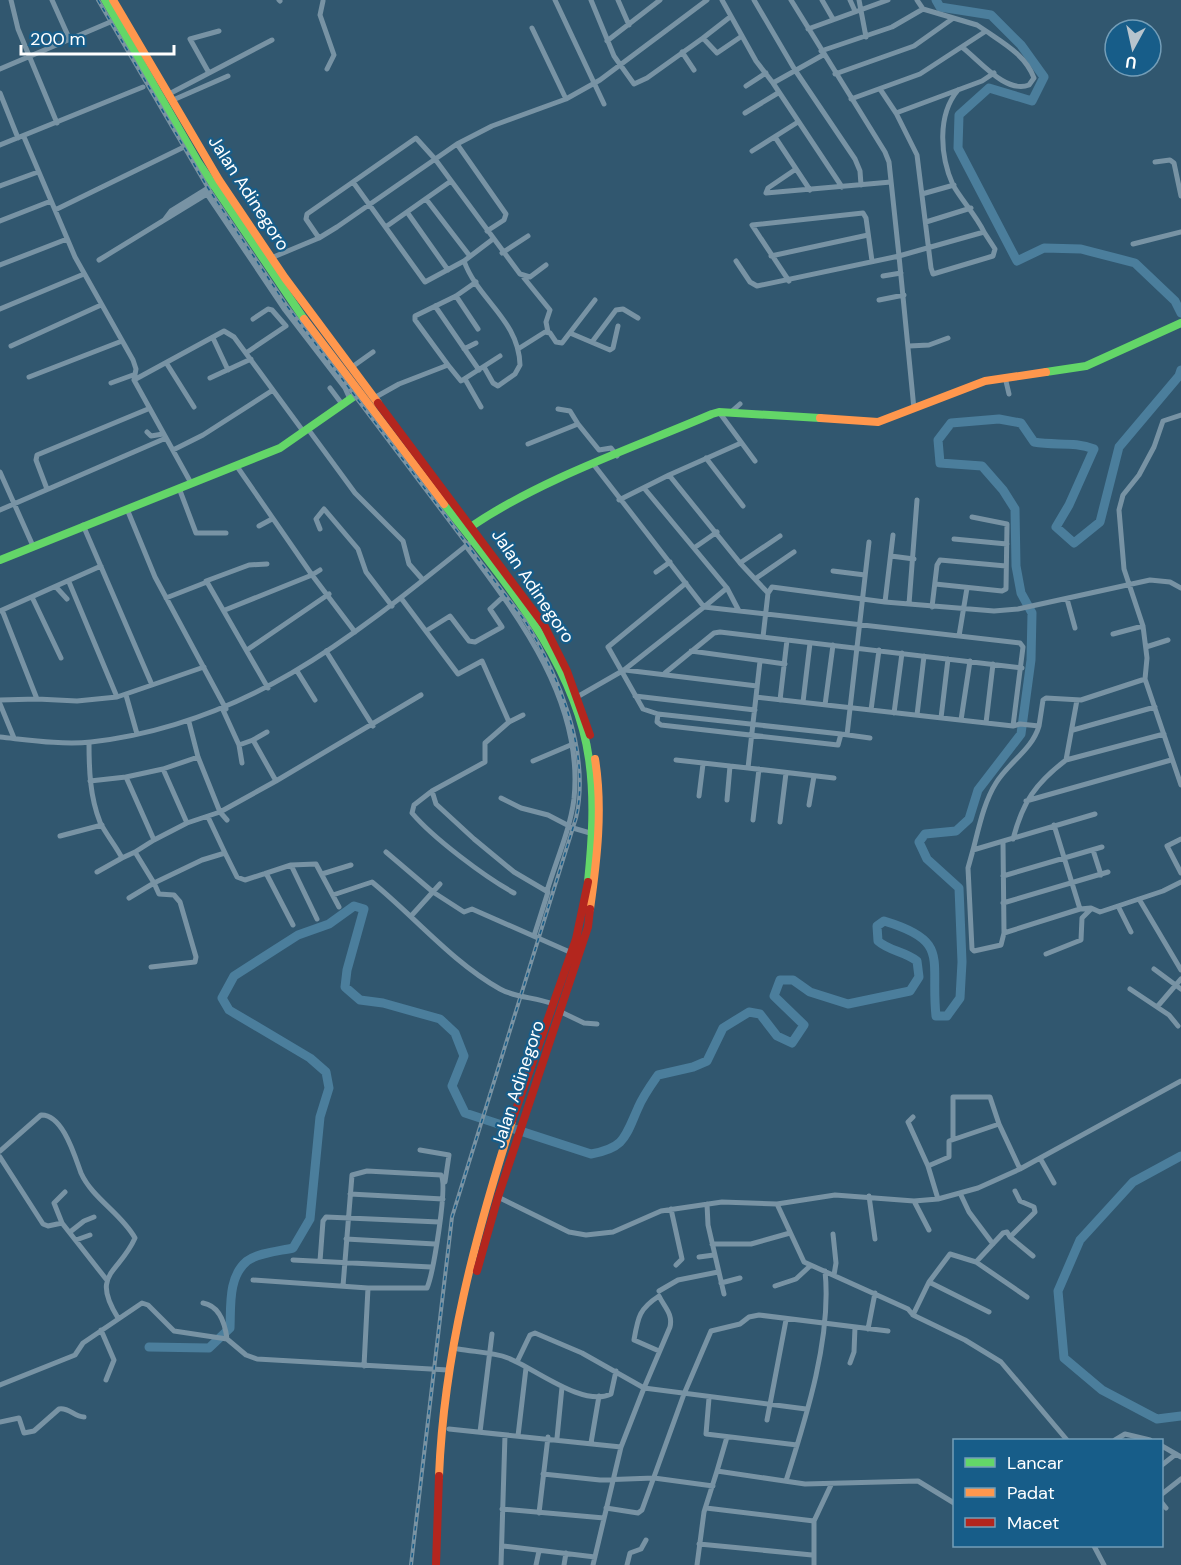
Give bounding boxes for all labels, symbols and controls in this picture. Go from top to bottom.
scale bar [21,18,174,56]
north arrow [1103,18,1163,78]
text: 200 m [30,27,86,51]
text: U [1124,51,1138,74]
street label: Jalan Adinegoro [203,131,295,255]
street label: Jalan Adinegoro [486,524,580,648]
street label: Jalan Adinegoro [486,1017,550,1151]
legend [953,1439,1163,1547]
text: Lancar [1007,1451,1064,1475]
text: Padat [1007,1481,1055,1505]
text: Macet [1007,1511,1059,1535]

